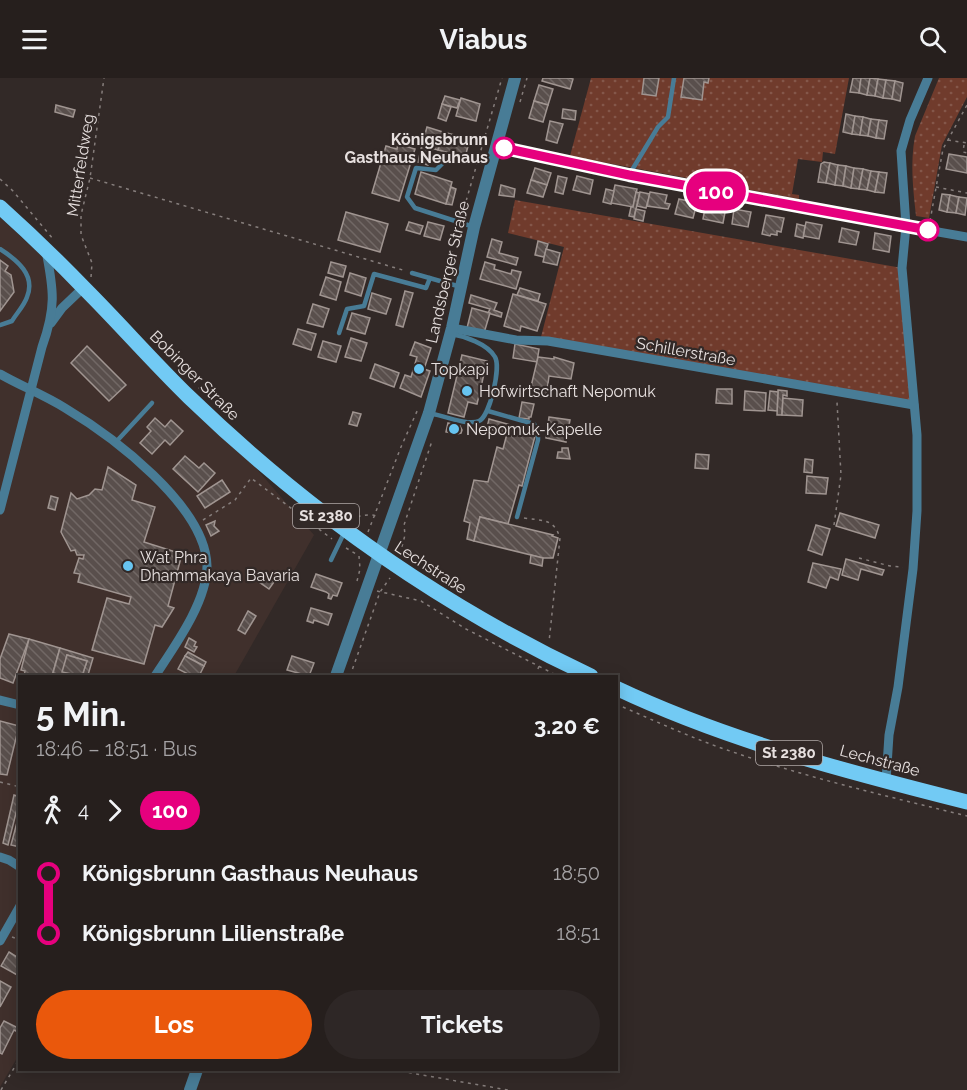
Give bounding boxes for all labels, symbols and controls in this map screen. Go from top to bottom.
icon: menu [18,23,51,56]
icon: search [916,23,949,56]
text: Viabus [440,24,527,55]
street label: Mitterfeldweg [63,112,98,218]
place label: Königsbrunn Gasthaus Neuhaus [345,130,488,167]
marker: Königsbrunn Gasthaus Neuhaus [493,137,515,159]
line badge: 100 [682,172,750,210]
text: 100 [698,179,734,204]
street label: Landsberger Straße [422,199,473,345]
unlabelled marker [917,219,939,241]
street label: Bobinger Straße [146,327,243,424]
street label: Schillerstraße [635,333,737,370]
place label: Topkapi [431,360,489,379]
marker: Topkapi [412,362,426,376]
place label: Hofwirtschaft Nepomuk [479,382,656,401]
marker: Hofwirtschaft Nepomuk [460,384,474,398]
place label: Nepomuk-Kapelle [466,420,602,439]
marker: Nepomuk-Kapelle [447,422,461,436]
road number: St 2380 [293,504,359,528]
street label: Lechstraße [391,537,470,598]
place label: Wat Phra Dhammakaya Bavaria [140,548,300,585]
marker: Wat Phra Dhammakaya Bavaria [121,559,135,573]
text: 5 Min. [36,695,127,734]
text: 3.20 € [534,713,600,739]
text: 18:46 – 18:51 · Bus [36,737,197,761]
road number: St 2380 [756,741,822,765]
street label: Lechstraße [838,741,922,780]
icon: walk [36,794,69,827]
icon: forward [98,794,131,827]
text: 4 [78,798,89,822]
text: 100 [152,798,188,823]
text: Königsbrunn Gasthaus Neuhaus [82,860,418,886]
text: 18:50 [553,861,600,885]
text: Königsbrunn Lilienstraße [82,920,344,946]
text: 18:51 [556,921,600,945]
button: Los [36,990,312,1059]
button: Tickets [324,990,600,1059]

